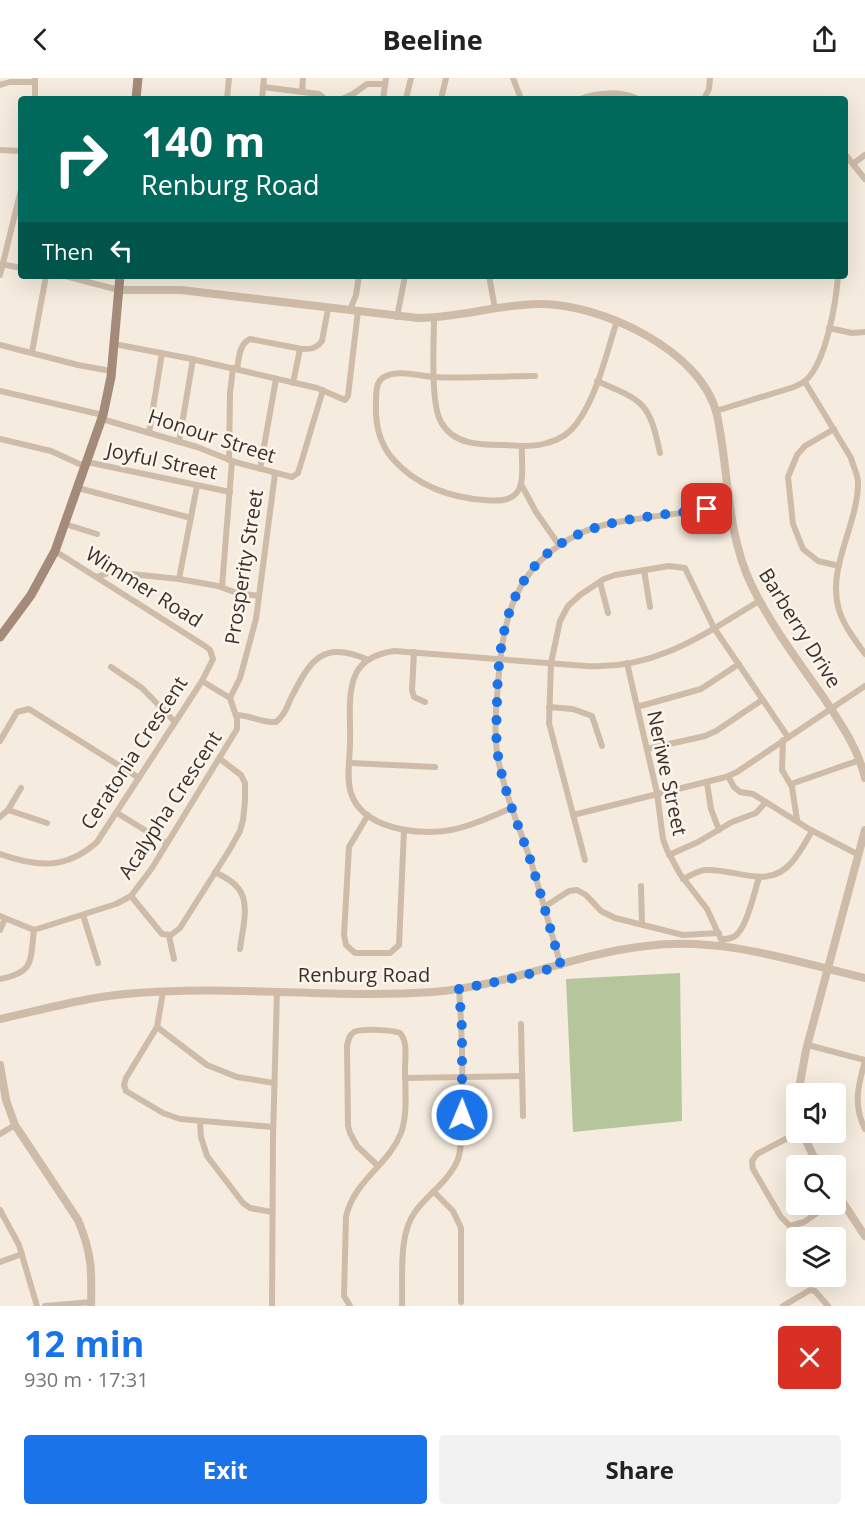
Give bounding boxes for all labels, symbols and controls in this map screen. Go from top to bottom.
text: Beeline [382,21,483,58]
icon: back [24,23,57,56]
icon: share [808,23,841,56]
text: 140 m [141,112,265,169]
icon: right [42,120,120,198]
text: Renburg Road [141,166,320,203]
icon: left [105,234,138,267]
text: Then [42,236,93,266]
street label: Honour Street [145,402,279,469]
street label: Joyful Street [102,435,220,485]
pin [681,483,732,534]
street label: Prosperity Street [218,487,269,646]
icon: arrive [690,492,723,525]
street label: Wimmer Road [81,540,208,633]
street label: Barberry Drive [753,563,848,693]
street label: Ceratonia Crescent [74,671,193,835]
street label: Neriwe Street [641,708,694,838]
street label: Acalypha Crescent [112,726,227,884]
street label: Renburg Road [298,961,430,988]
position arrow [430,1083,494,1147]
map controls [786,1083,846,1287]
button: sound [786,1083,846,1143]
button: search [786,1155,846,1215]
button: layers [786,1227,846,1287]
text: 12 min [24,1319,145,1368]
button: close [778,1326,841,1389]
text: 930 m · 17:31 [24,1366,149,1393]
button: Exit [24,1435,427,1504]
button: Share [439,1435,841,1504]

